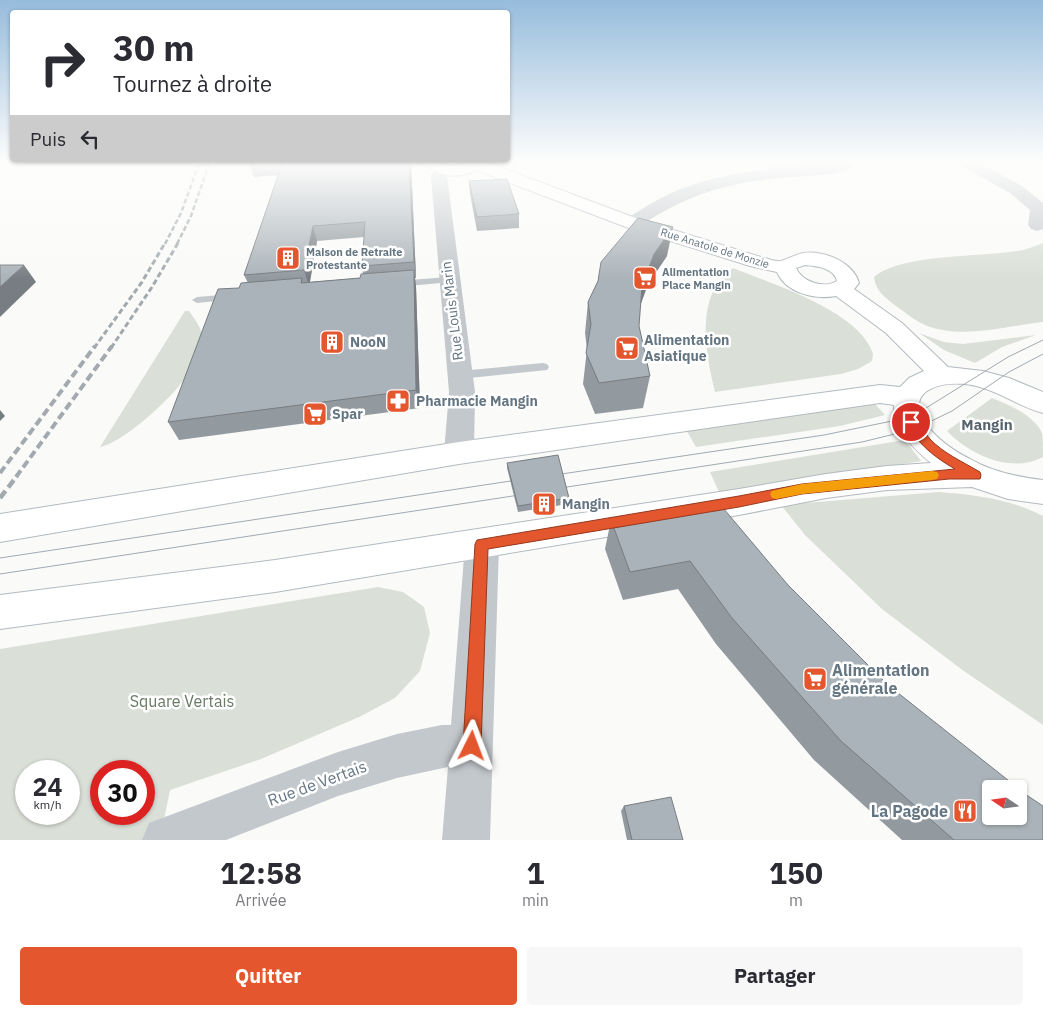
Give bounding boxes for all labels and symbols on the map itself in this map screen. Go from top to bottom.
street label: Rue Anatole de Monzie [659,225,771,271]
building icon: Maison de Retraite Protestante [275,245,301,271]
place label: Maison de Retraite Protestante [306,245,402,272]
street label: Rue Louis Marin [437,260,467,362]
supermarket icon: Alimentation Place Mangin [632,265,658,291]
place label: Alimentation Place Mangin [662,265,731,292]
building icon: NooN [319,329,345,355]
place label: Alimentation Asiatique [644,331,729,365]
place label: NooN [350,333,386,351]
supermarket icon: Alimentation Asiatique [614,335,640,361]
pharmacy icon: Pharmacie Mangin [385,388,411,414]
place label: Pharmacie Mangin [416,392,538,410]
supermarket icon: Spar [302,401,328,427]
pin [890,401,932,443]
place label: Spar [332,405,363,423]
district label: Mangin [961,415,1013,434]
building icon: Mangin [531,491,557,517]
place label: Mangin [562,495,610,513]
place label: Alimentation générale [832,660,930,698]
supermarket icon: Alimentation générale [802,666,828,692]
park label: Square Vertais [130,691,234,711]
position arrow [445,719,497,771]
street label: Rue de Vertais [265,756,369,810]
speed limit sign: 30 [90,760,155,825]
north arrow [982,780,1028,825]
restaurant icon: La Pagode [952,798,978,824]
place label: La Pagode [871,801,948,821]

